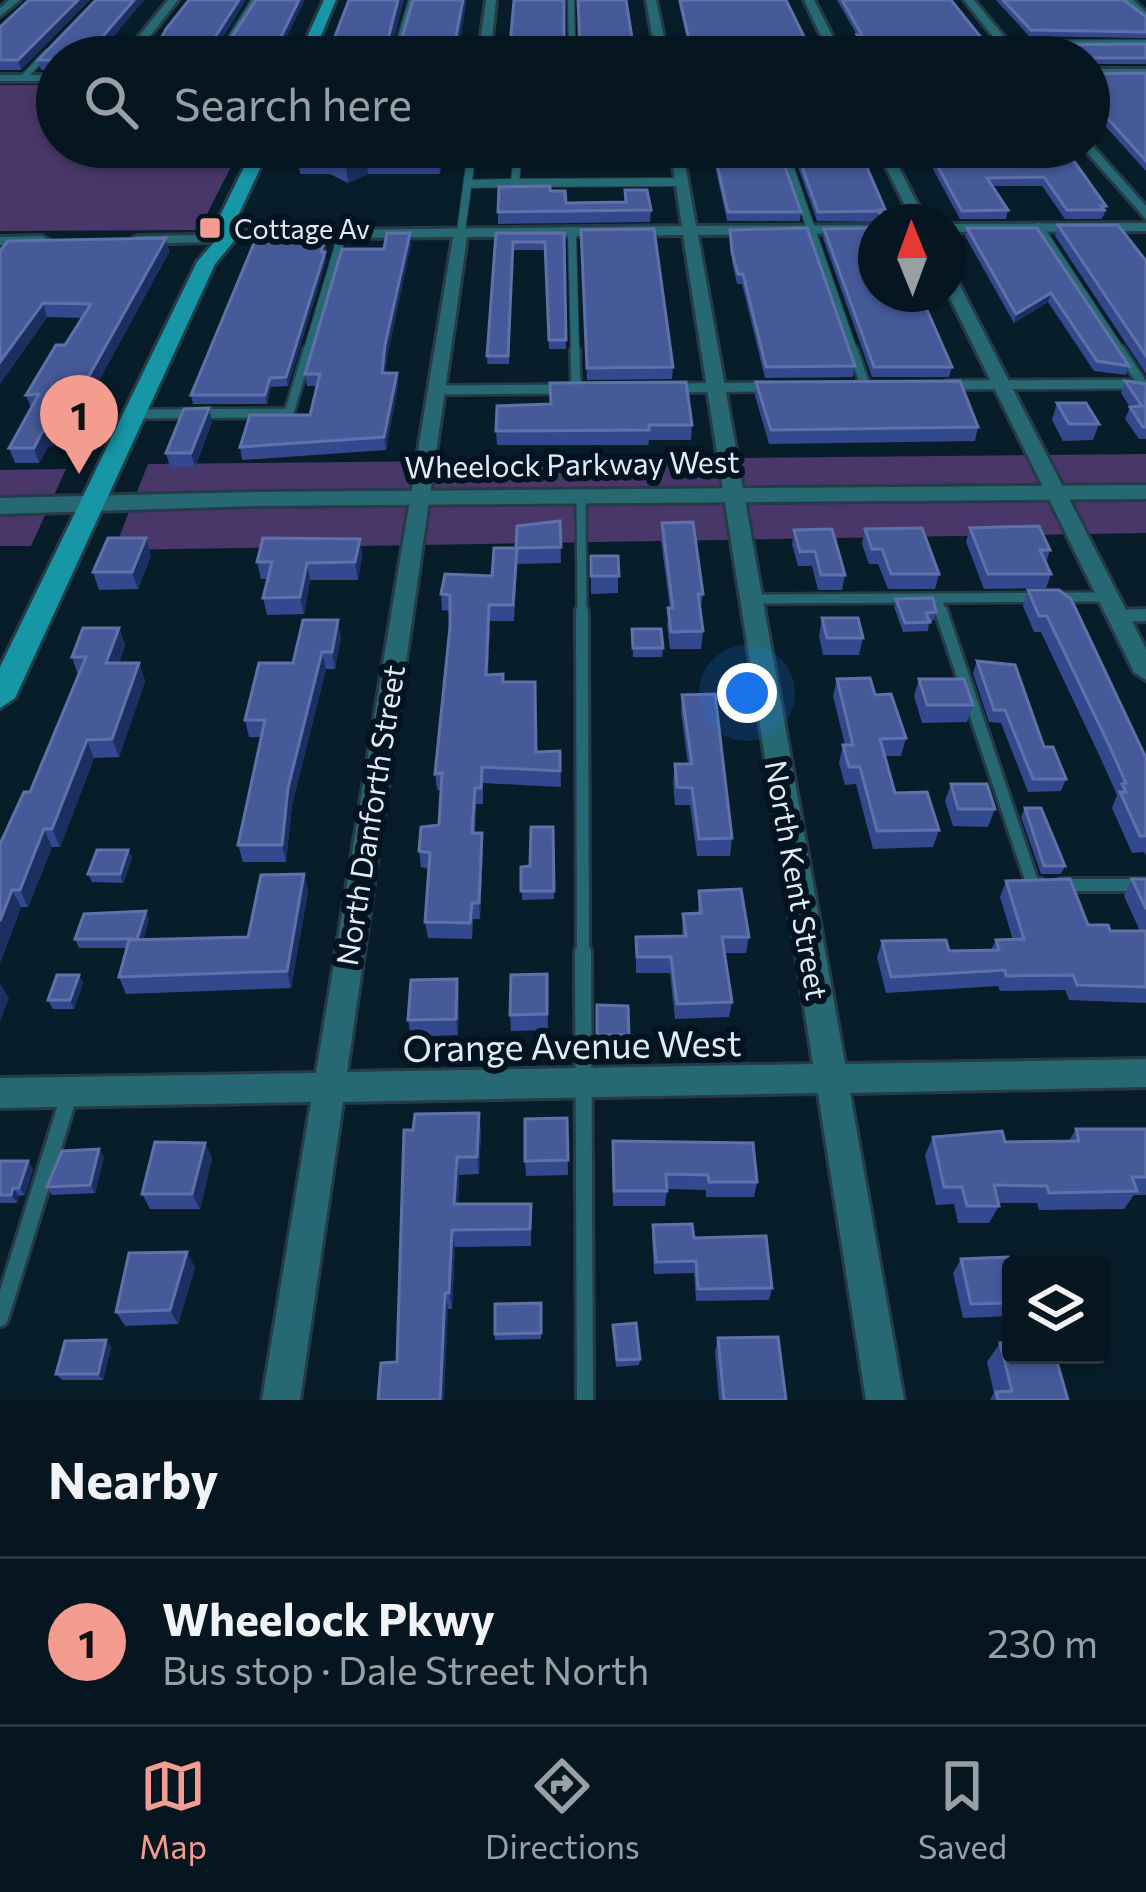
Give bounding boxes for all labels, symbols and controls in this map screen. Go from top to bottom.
search box [36,36,1110,168]
icon: search [78,69,144,135]
text: Search here [174,75,412,130]
north arrow [858,204,966,312]
place label: Cottage Av [234,212,370,245]
marker: Cottage Av [197,215,223,241]
pin: 1 [40,375,118,474]
street label: Wheelock Parkway West [404,442,740,484]
street label: North Danforth Street [327,662,411,968]
your location [717,663,777,723]
street label: North Kent Street [759,757,837,1003]
street label: Orange Avenue West [402,1019,742,1069]
map controls [1002,1256,1110,1364]
button: layers [1002,1256,1110,1364]
text: Nearby [48,1447,218,1510]
text: Wheelock Pkwy [162,1590,495,1645]
text: 1 [78,1618,96,1666]
text: 230 m [987,1618,1098,1666]
text: Bus stop · Dale Street North [162,1645,649,1693]
tab: Map [139,1753,207,1866]
tab: Directions [485,1753,640,1866]
tab: Saved [918,1753,1007,1866]

